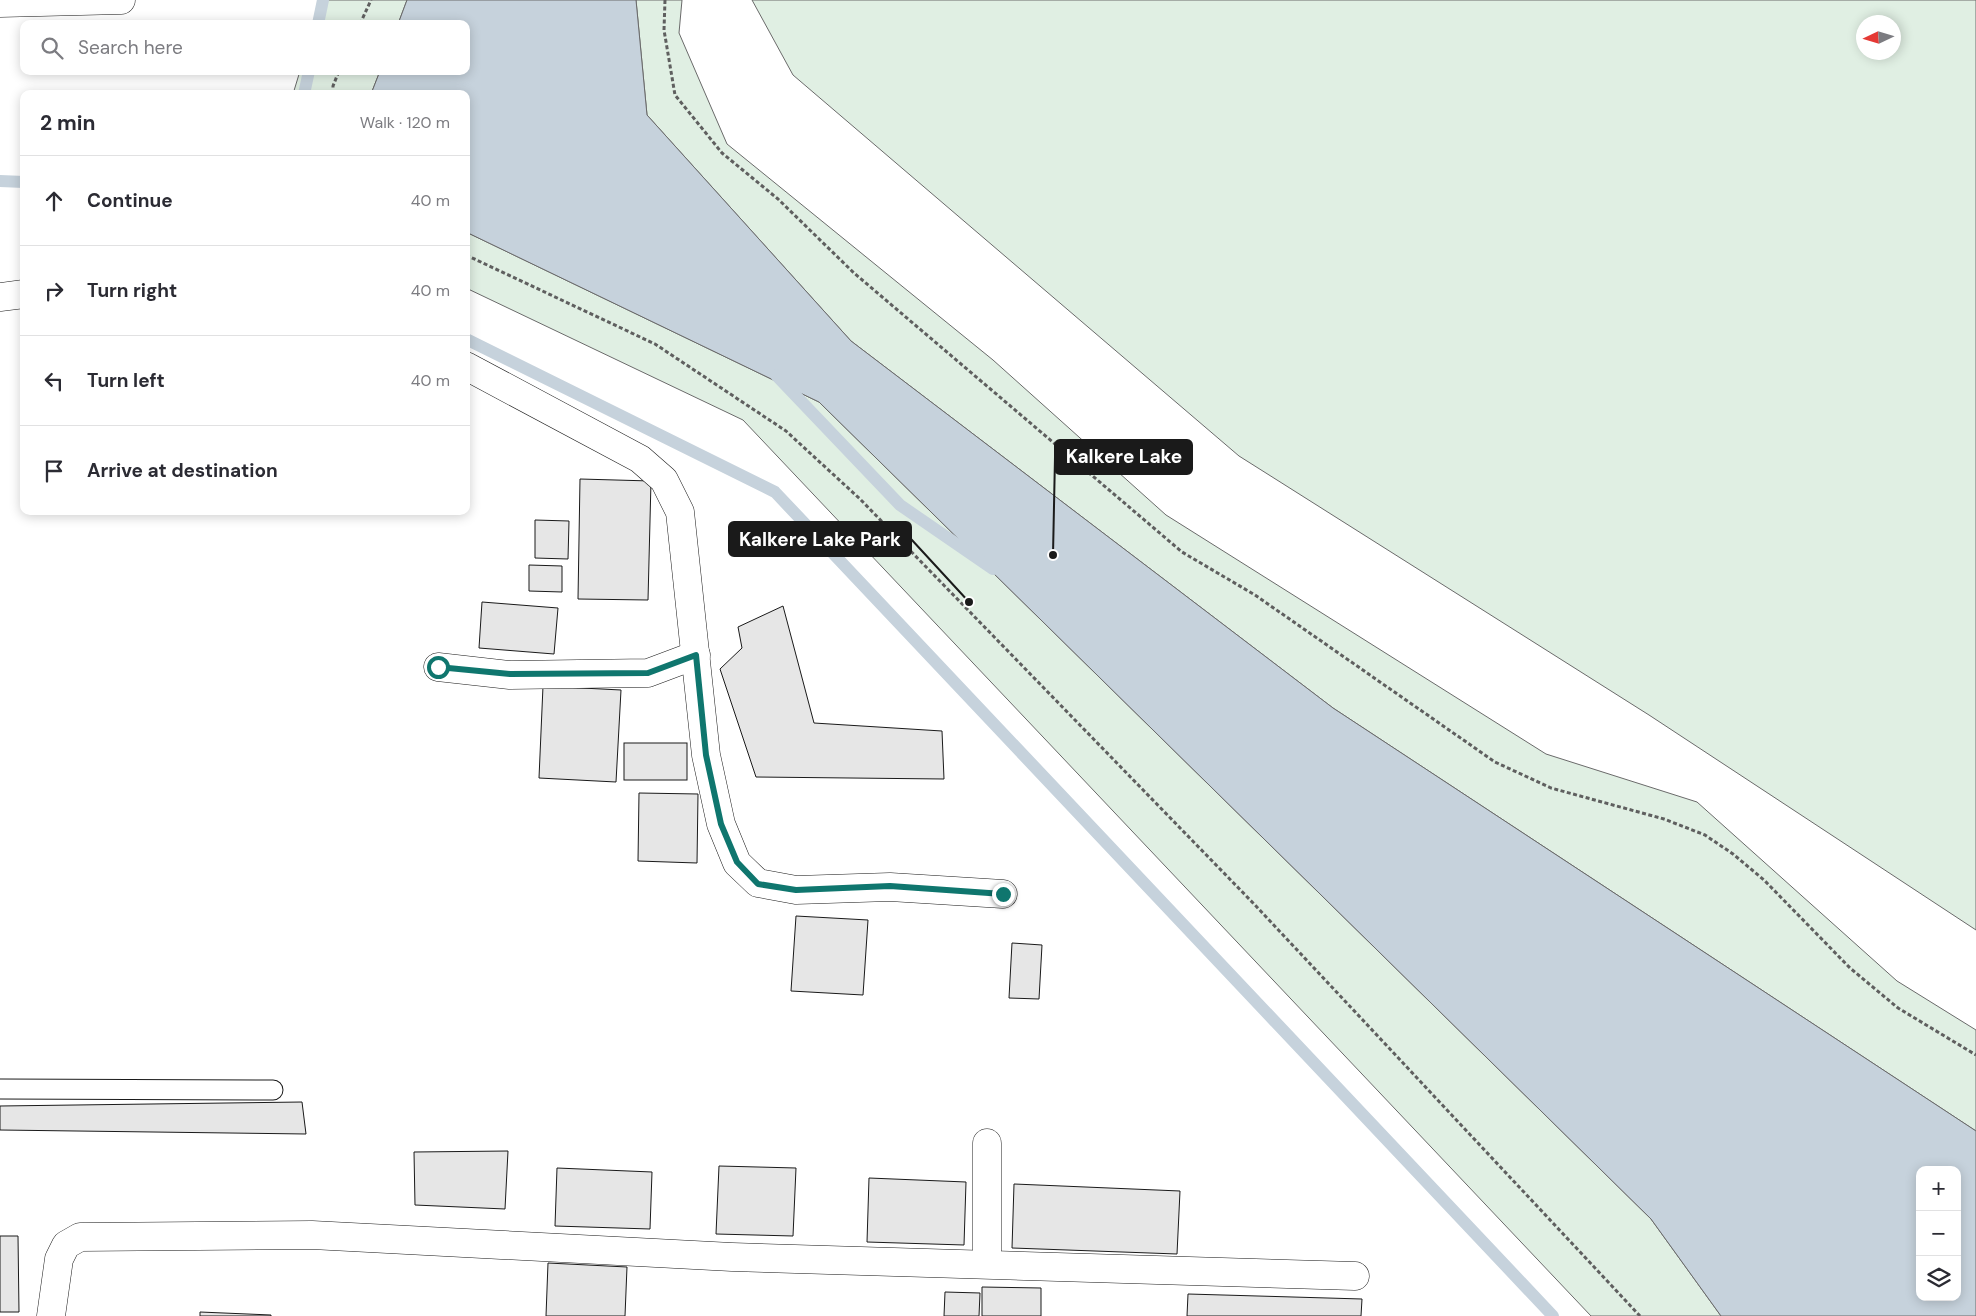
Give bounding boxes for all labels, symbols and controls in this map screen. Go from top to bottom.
north arrow [1856,15,1901,60]
search box [20,20,470,75]
icon: search [38,34,66,62]
text: Search here [78,35,183,60]
text: 2 min [40,109,96,137]
text: Walk · 120 m [360,112,450,133]
icon: ahead [40,187,68,215]
text: Continue [87,188,173,213]
text: 40 m [411,190,450,211]
icon: right [40,277,68,305]
text: Turn right [87,278,177,303]
text: 40 m [411,280,450,301]
icon: left [40,367,68,395]
text: Turn left [87,368,165,393]
text: 40 m [411,370,450,391]
callout: Kalkere Lake [1055,440,1192,474]
text: Kalkere Lake [1066,444,1182,469]
icon: arrive [40,457,68,485]
text: Arrive at destination [87,458,278,483]
callout: Kalkere Lake Park [729,522,911,556]
text: Kalkere Lake Park [739,527,901,552]
route start [427,656,450,679]
route end [992,883,1015,906]
map controls [1916,1166,1961,1301]
button: + [1916,1166,1961,1211]
button: − [1916,1211,1961,1256]
button: layers [1916,1256,1961,1301]

